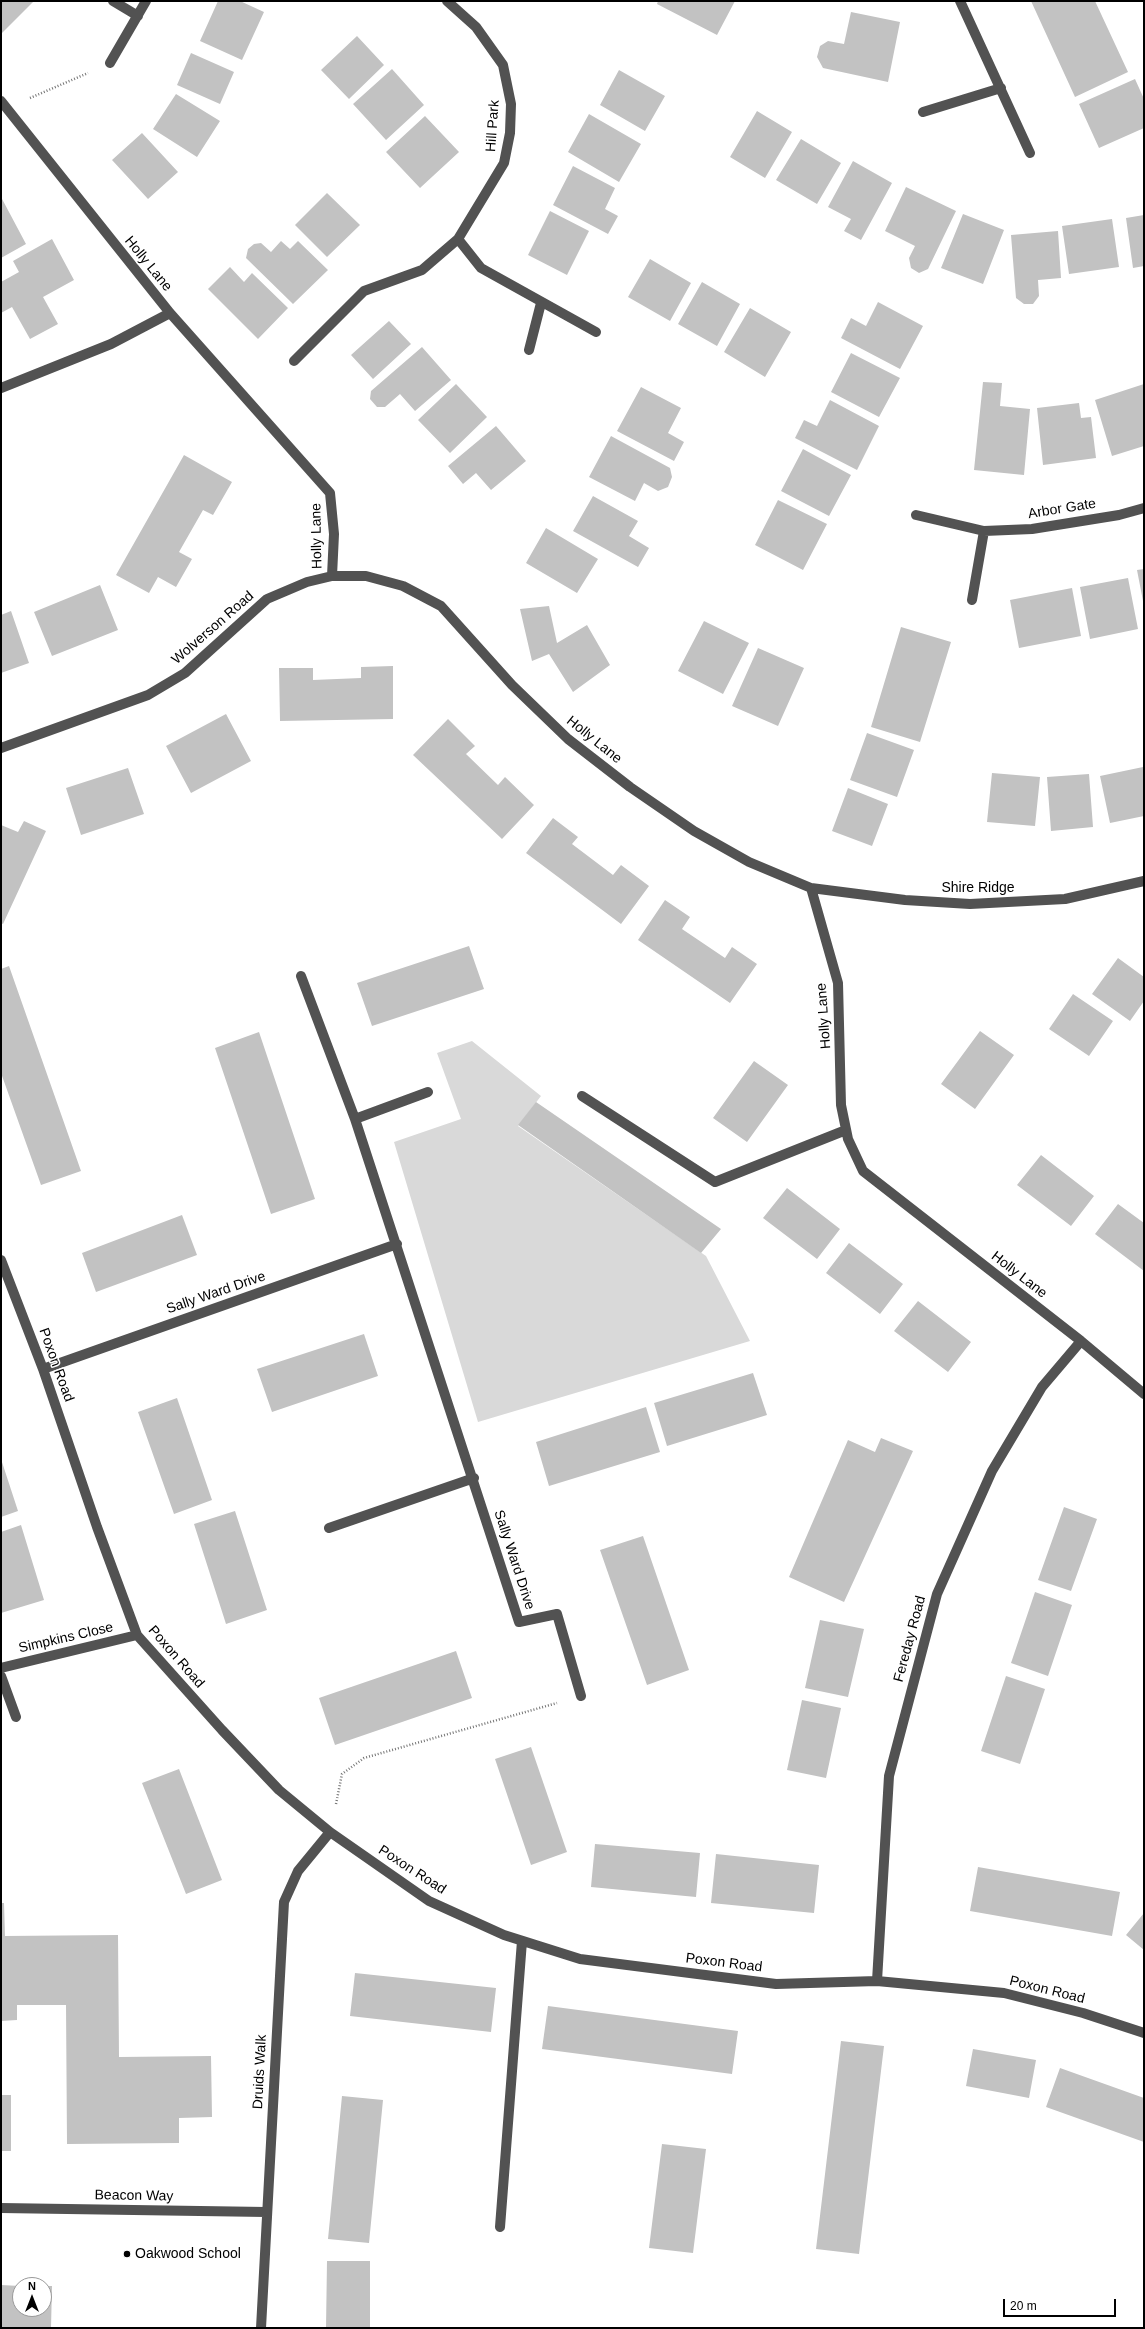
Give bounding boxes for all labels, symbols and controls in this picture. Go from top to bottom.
street label: Hill Park [483,99,503,153]
street label: Holly Lane [121,233,175,295]
street label: Arbor Gate [1027,495,1097,523]
street label: Holly Lane [308,503,326,569]
street label: Wolverson Road [169,588,257,668]
street label: Holly Lane [563,713,625,767]
street label: Shire Ridge [941,880,1015,896]
street label: Holly Lane [813,982,835,1050]
street label: Holly Lane [988,1248,1050,1302]
street label: Sally Ward Drive [164,1268,268,1318]
street label: Poxon Road [35,1326,77,1404]
street label: Sally Ward Drive [490,1508,538,1612]
street label: Fereday Road [890,1594,930,1684]
street label: Simpkins Close [17,1619,115,1657]
street label: Poxon Road [144,1622,208,1692]
street label: Poxon Road [375,1842,449,1898]
street label: Poxon Road [685,1950,763,1976]
street label: Poxon Road [1008,1973,1086,2007]
street label: Druids Walk [250,2034,270,2110]
street label: Beacon Way [94,2187,174,2205]
place label: Oakwood School [135,2246,241,2262]
marker: Oakwood School [122,2249,132,2259]
north arrow [12,2277,52,2317]
text: N [28,2280,36,2292]
scale bar [1005,2291,1118,2317]
text: 20 m [1010,2299,1037,2313]

